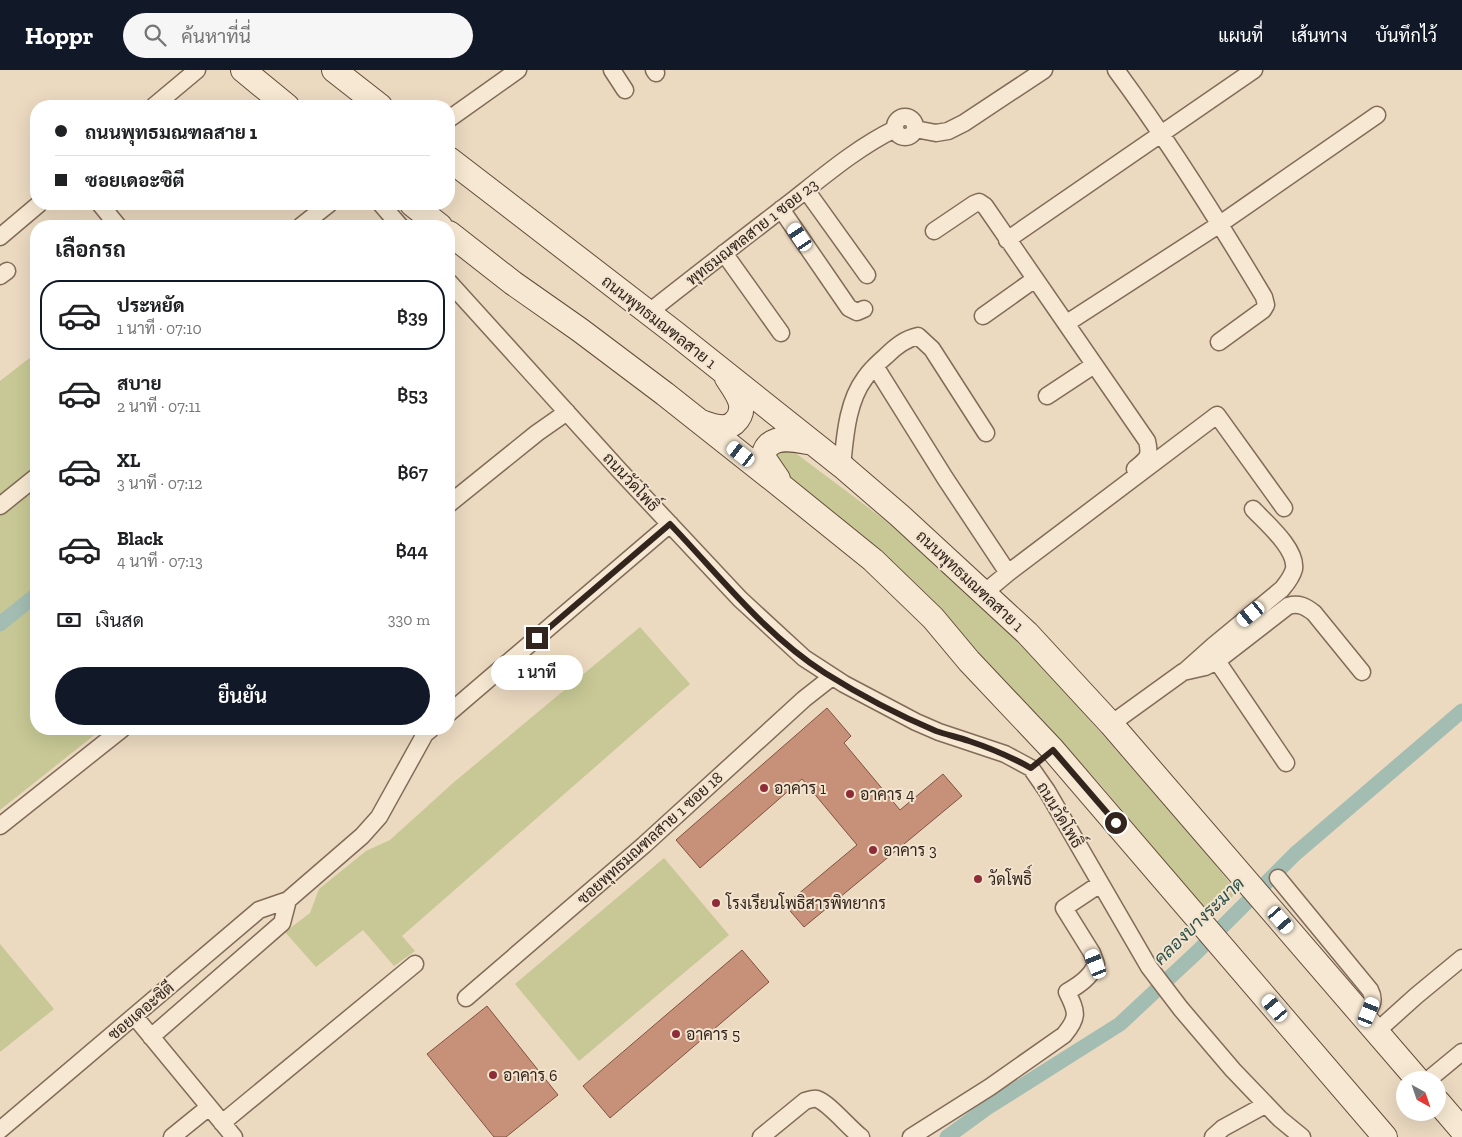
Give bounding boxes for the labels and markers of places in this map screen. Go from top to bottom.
place label: อาคาร 1 [774,779,826,798]
marker: อาคาร 1 [758,782,770,794]
place label: อาคาร 4 [860,785,915,804]
marker: อาคาร 4 [844,788,856,800]
place label: อาคาร 3 [883,841,937,860]
marker: อาคาร 3 [867,844,879,856]
place label: วัดโพธิ์ [988,864,1032,889]
marker: วัดโพธิ์ [972,873,984,885]
place label: โรงเรียนโพธิสารพิทยากร [725,892,886,913]
marker: โรงเรียนโพธิสารพิทยากร [710,897,722,909]
place label: อาคาร 5 [686,1025,740,1044]
marker: อาคาร 5 [670,1028,682,1040]
place label: อาคาร 6 [503,1066,557,1085]
marker: อาคาร 6 [487,1069,499,1081]

